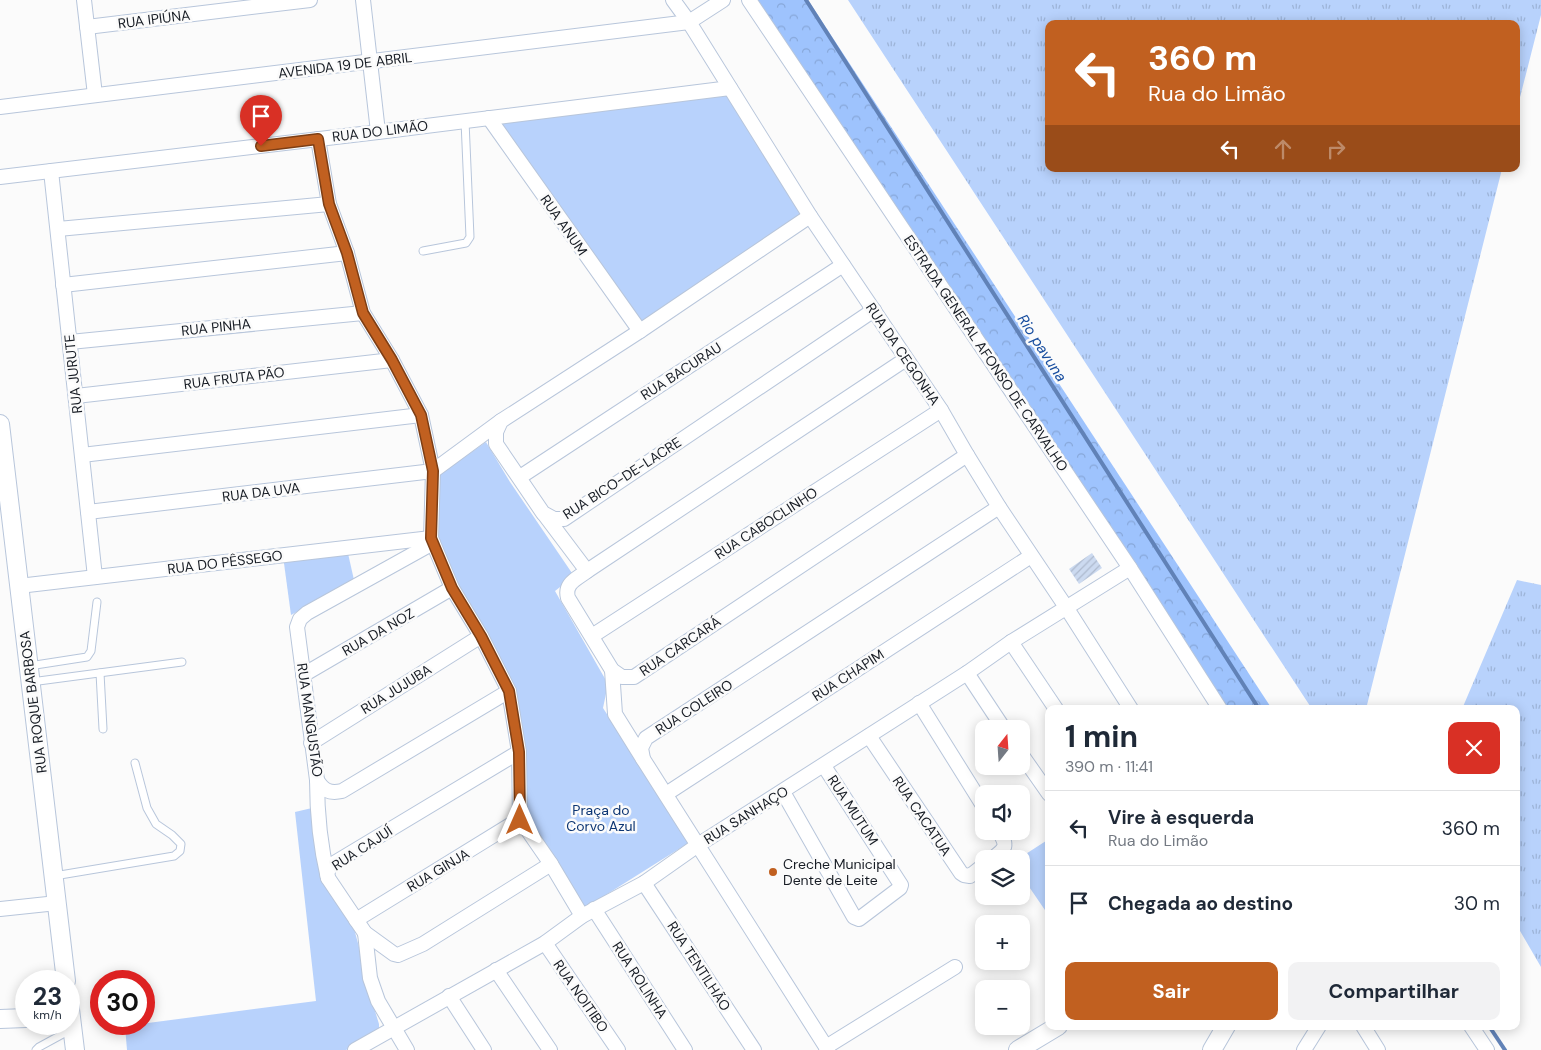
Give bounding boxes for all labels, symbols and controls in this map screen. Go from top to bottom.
street label: RUA IPIÚNA [117,6,191,32]
text: 360 m [1148,35,1257,81]
icon: left [1065,40,1130,105]
street label: AVENIDA 19 DE ABRIL [277,48,413,82]
text: Rua do Limão [1148,79,1286,108]
pin [240,95,282,146]
icon: arrive [247,102,275,130]
street label: RUA DO LIMÃO [331,116,429,146]
icon: left [1216,135,1244,163]
icon: ahead [1269,135,1297,163]
icon: right [1322,135,1350,163]
street label: RUA ANUM [537,191,591,259]
street label: ESTRADA GENERAL AFONSO DE CARVALHO [900,231,1072,475]
street label: RUA DA CEGONHA [862,299,944,409]
water label: Rio pavuna [1013,310,1071,386]
street label: RUA PINHA [180,314,252,340]
street label: RUA JURUTE [60,333,86,414]
street label: RUA BACURAU [637,338,725,404]
street label: RUA FRUTA PÃO [183,363,286,393]
street label: RUA BICO-DE-LACRE [559,433,685,523]
street label: RUA DA UVA [221,478,301,506]
street label: RUA CABOCLINHO [711,483,821,563]
street label: RUA DO PÊSSEGO [166,546,284,578]
street label: RUA DA NOZ [339,604,417,660]
street label: RUA CARCARÁ [636,612,724,680]
street label: RUA ROQUE BARBOSA [15,630,51,774]
street label: RUA CHAPIM [809,645,887,705]
street label: RUA JUJUBA [357,660,435,718]
street label: RUA MANGUSTÃO [293,662,327,778]
street label: RUA COLEIRO [652,675,736,739]
text: 1 min [1065,717,1138,756]
north arrow [975,720,1030,775]
map controls [975,720,1030,1035]
button: close [1448,722,1500,774]
text: 390 m · 11:41 [1065,756,1153,777]
street label: RUA MUTUM [824,772,882,848]
street label: RUA CACATUA [889,773,955,859]
street label: RUA SANHAÇO [700,782,792,848]
button: sound [975,785,1030,840]
position arrow [493,793,545,845]
park label: Praça do Corvo Azul [566,801,636,835]
text: Vire à esquerda [1108,805,1254,830]
icon: left [1065,814,1093,842]
text: 360 m [1442,816,1500,841]
street label: RUA CAJUÍ [328,821,396,874]
text: Rua do Limão [1108,830,1208,851]
street label: RUA GINJA [404,844,472,896]
button: layers [975,850,1030,905]
place label: Creche Municipal Dente de Leite [783,855,896,889]
marker: Creche Municipal Dente de Leite [767,866,779,878]
icon: arrive [1065,889,1093,917]
text: Chegada ao destino [1108,891,1293,916]
text: 30 m [1454,891,1500,916]
button: + [975,915,1030,970]
street label: RUA TENTILHÃO [663,918,735,1014]
street label: RUA ROLINHA [608,938,672,1022]
street label: RUA NOITIBO [549,956,613,1036]
button: Sair [1065,962,1278,1020]
button: Compartilhar [1288,962,1500,1020]
speed limit sign: 30 [90,970,155,1035]
text: 23 [33,980,62,1013]
button: − [975,980,1030,1035]
text: km/h [33,1007,62,1023]

